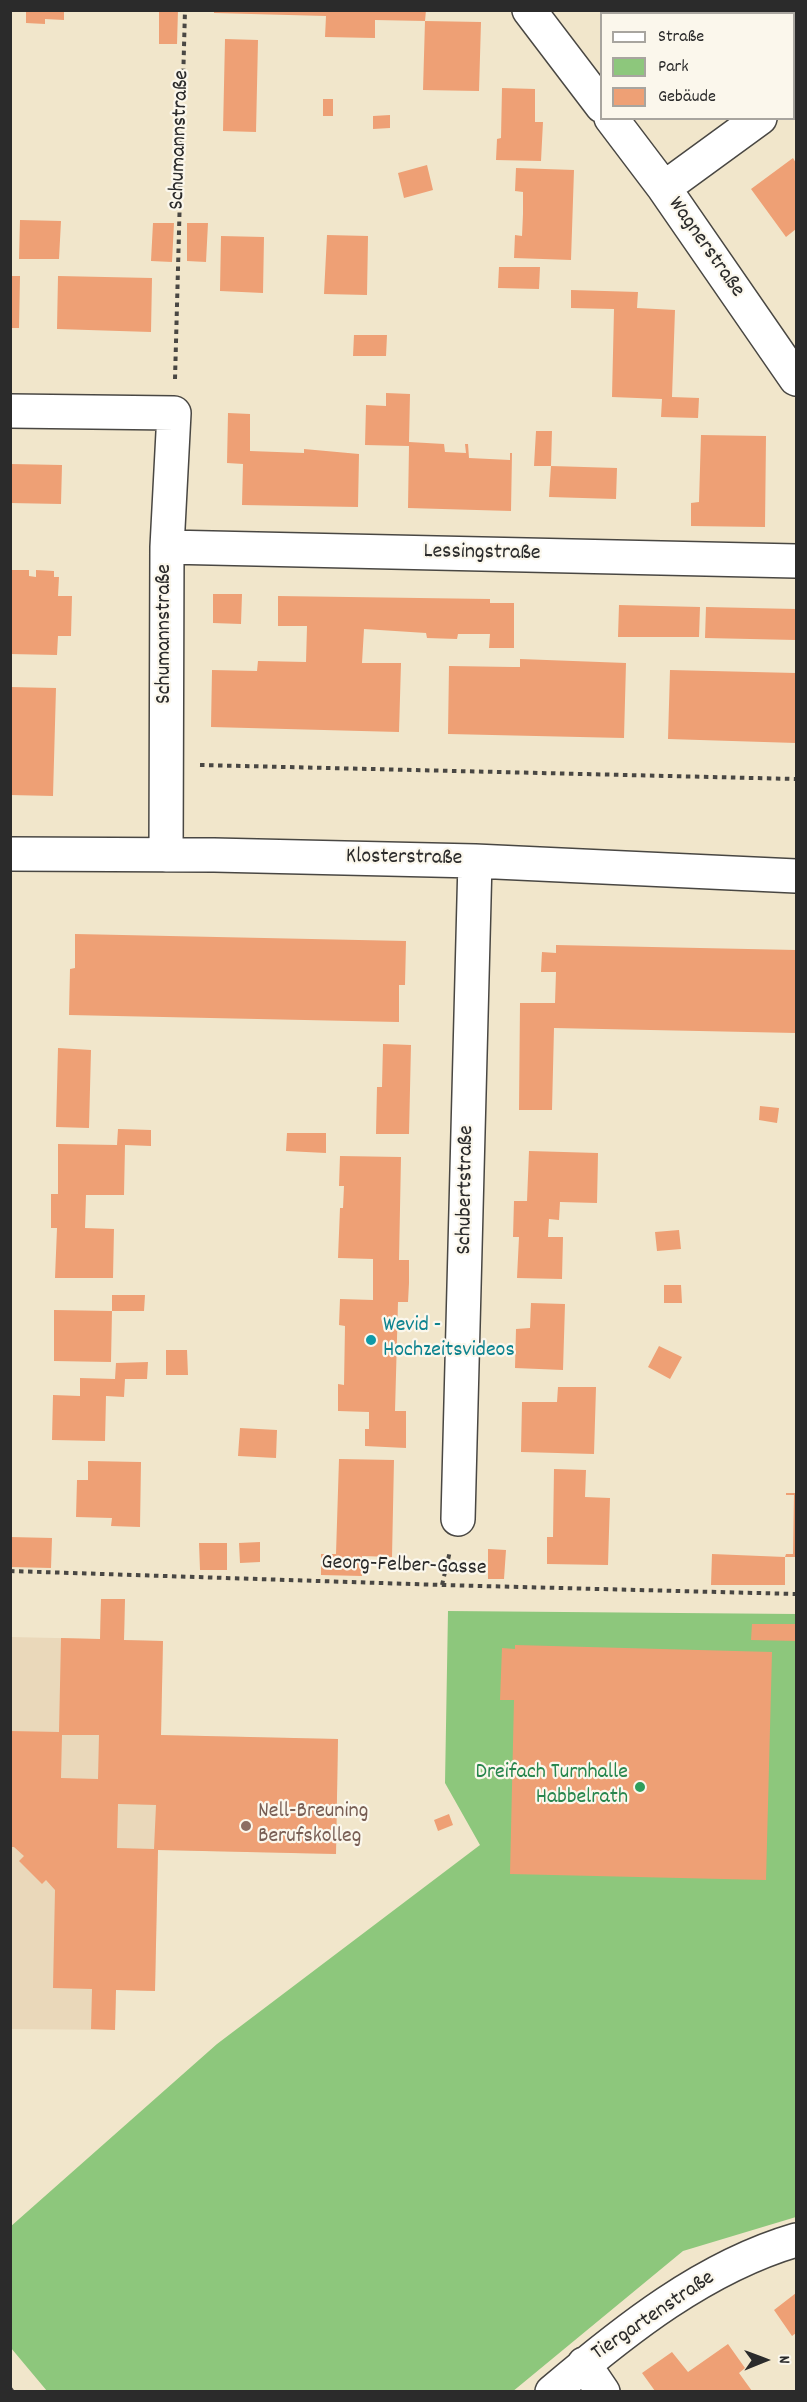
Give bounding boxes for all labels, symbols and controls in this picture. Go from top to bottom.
legend [600,12,795,120]
text: Straße [658,25,704,50]
text: Park [658,55,689,80]
street label: Schumannstraße [165,70,197,210]
text: Gebäude [658,85,716,110]
street label: Wagnerstraße [661,193,749,303]
street label: Lessingstraße [423,540,541,568]
street label: Schumannstraße [153,564,179,704]
street label: Klosterstraße [346,845,462,873]
street label: Schubertstraße [453,1125,481,1255]
place label: Wevid - Hochzeitsvideos [383,1314,515,1366]
marker: Wevid - Hochzeitsvideos [364,1333,378,1347]
street label: Georg-Felber-Gasse [321,1551,487,1583]
place label: Dreifach Turnhalle Habbelrath [476,1761,628,1813]
marker: Dreifach Turnhalle Habbelrath [633,1780,647,1794]
place label: Nell-Breuning Berufskolleg [258,1800,368,1852]
marker: Nell-Breuning Berufskolleg [239,1819,253,1833]
street label: Tiergartenstraße [587,2266,721,2368]
north arrow [735,2330,795,2390]
text: N [772,2356,795,2364]

